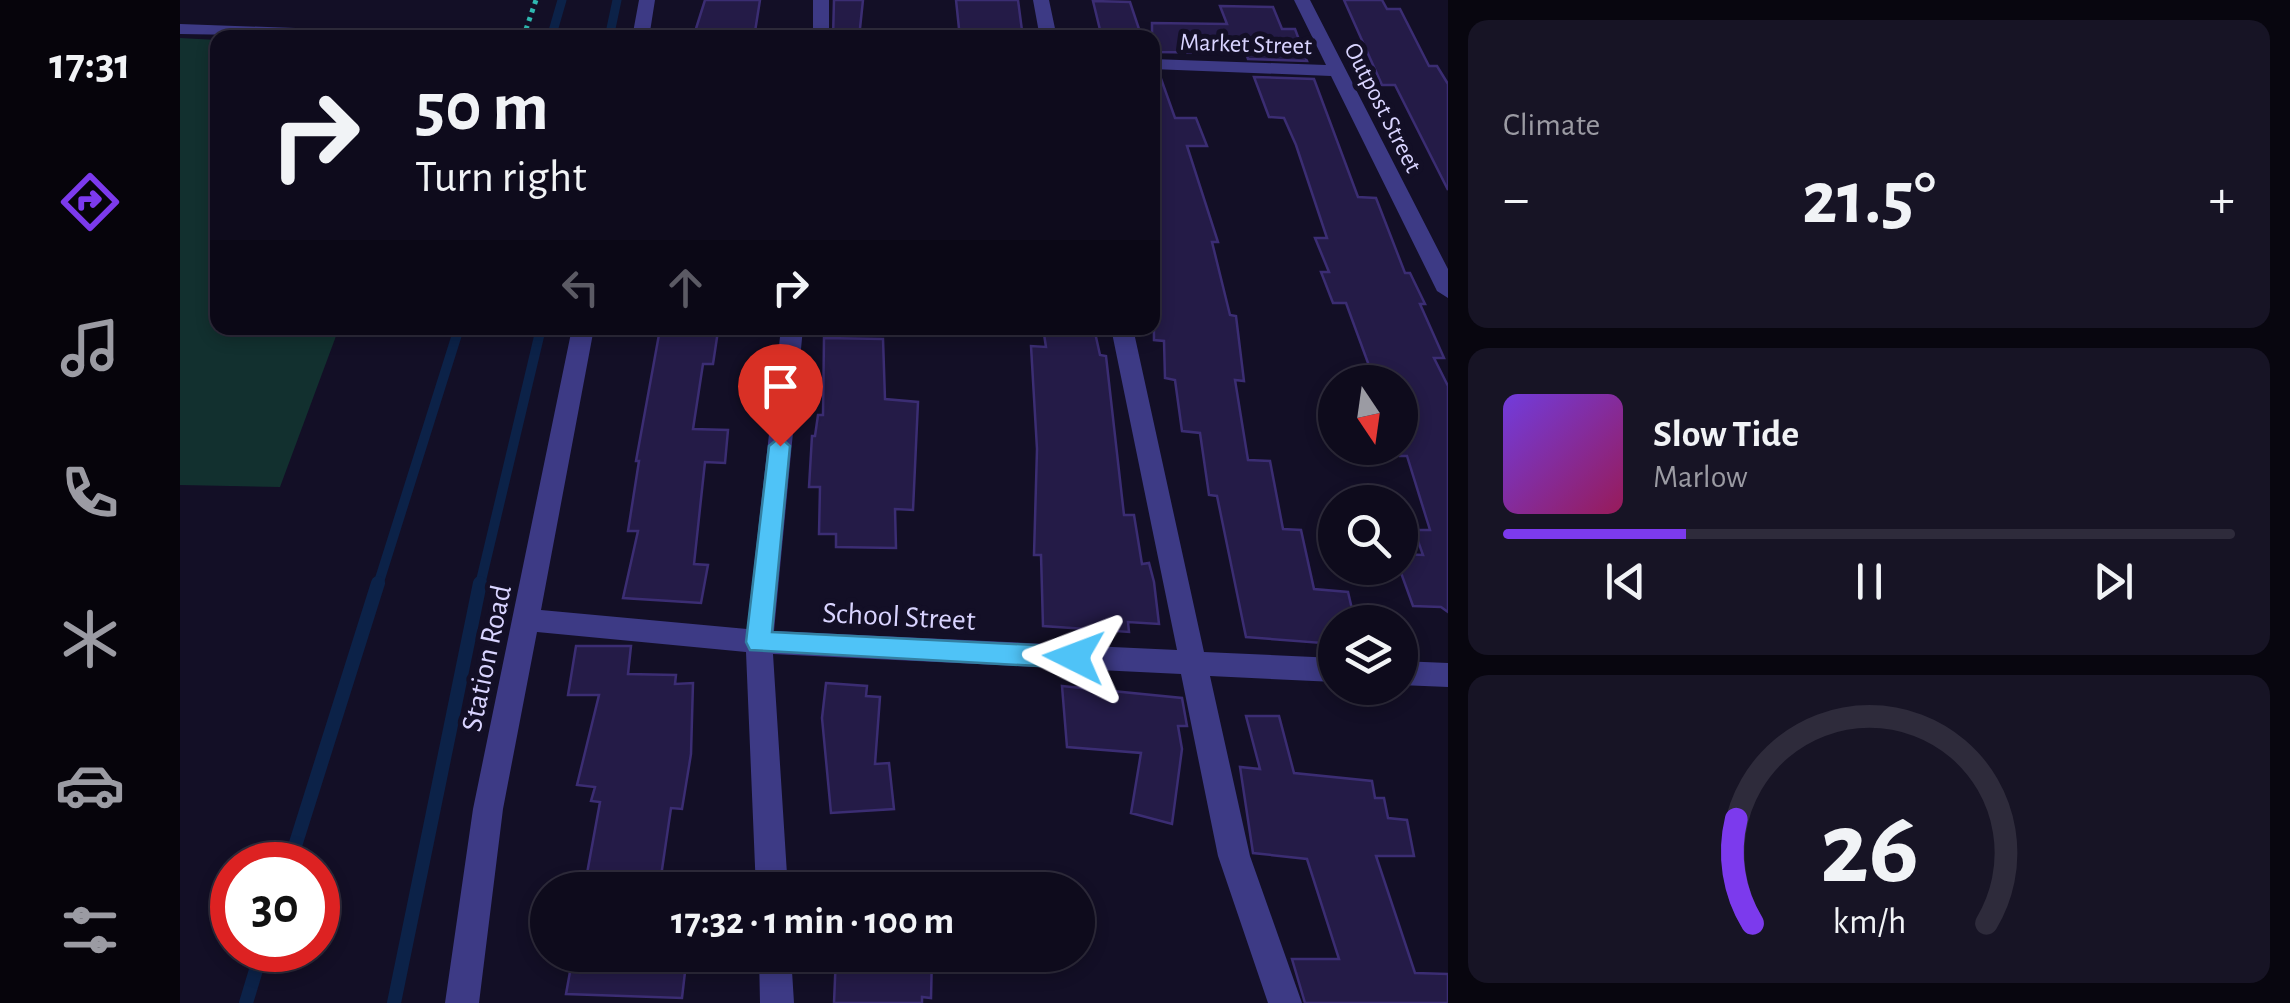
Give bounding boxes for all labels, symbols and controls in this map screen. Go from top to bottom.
street label: Market Street [1179,30,1313,59]
street label: Outpost Street [1339,39,1426,177]
text: 17:31 [49,42,131,87]
icon: right [250,70,380,200]
text: 50 m [415,73,549,143]
text: Climate [1503,109,1600,141]
text: Turn right [415,155,587,200]
text: 21.5° [1802,162,1936,237]
icon: directions [55,167,125,237]
text: − [1503,172,1529,227]
text: + [2209,172,2235,227]
icon: left [553,260,608,315]
icon: ahead [658,260,713,315]
icon: right [763,260,818,315]
icon: music [55,313,125,383]
pin [738,344,823,447]
icon: arrive [753,359,808,414]
north arrow [1318,365,1418,465]
map controls [1318,365,1418,705]
text: Slow Tide [1653,416,1799,454]
icon: phone [55,458,125,528]
text: Marlow [1653,461,1748,493]
button: search [1318,485,1418,585]
icon: previous [1598,554,1653,609]
icon: pause [1842,554,1897,609]
icon: next [2086,554,2141,609]
street label: Station Road [457,582,517,734]
street label: School Street [822,598,977,636]
icon: climate [55,604,125,674]
position arrow [1022,605,1126,709]
button: layers [1318,605,1418,705]
icon: car [55,750,125,820]
text: 26 [1819,798,1919,902]
speed limit sign: 30 [210,842,340,972]
icon: filters [55,895,125,965]
text: 17:32 · 1 min · 100 m [671,903,954,941]
text: km/h [1832,904,1906,940]

